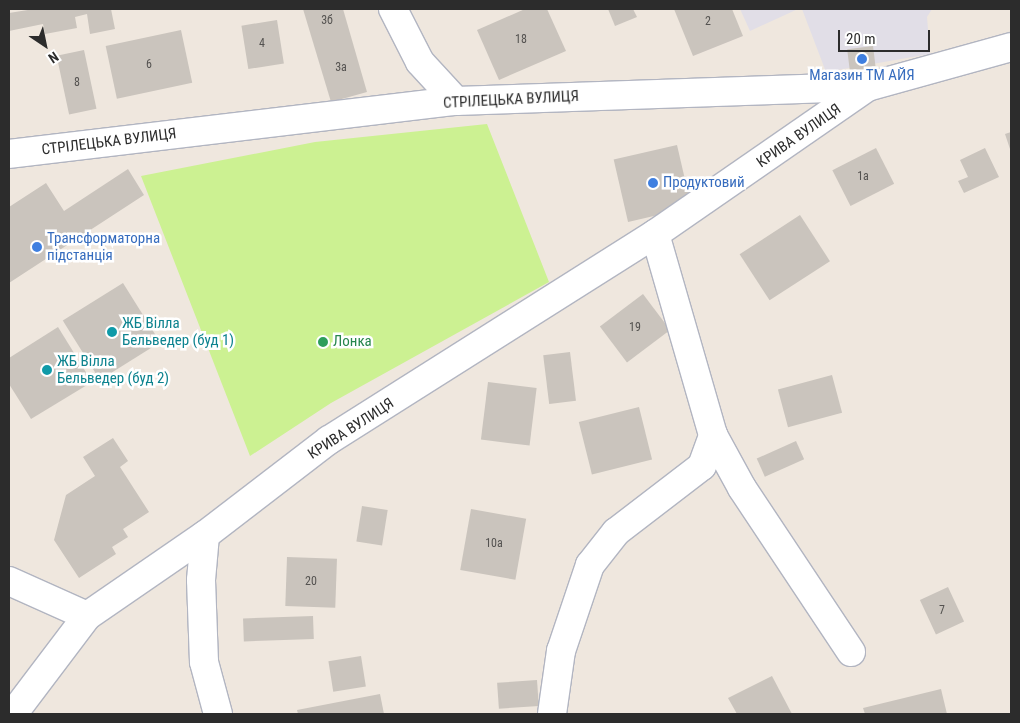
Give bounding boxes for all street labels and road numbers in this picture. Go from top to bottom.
street label: СТРІЛЕЦЬКА ВУЛИЦЯ [443,87,579,113]
street label: КРИВА ВУЛИЦЯ [753,100,845,172]
street label: СТРІЛЕЦЬКА ВУЛИЦЯ [40,125,178,159]
street label: КРИВА ВУЛИЦЯ [305,395,397,463]

